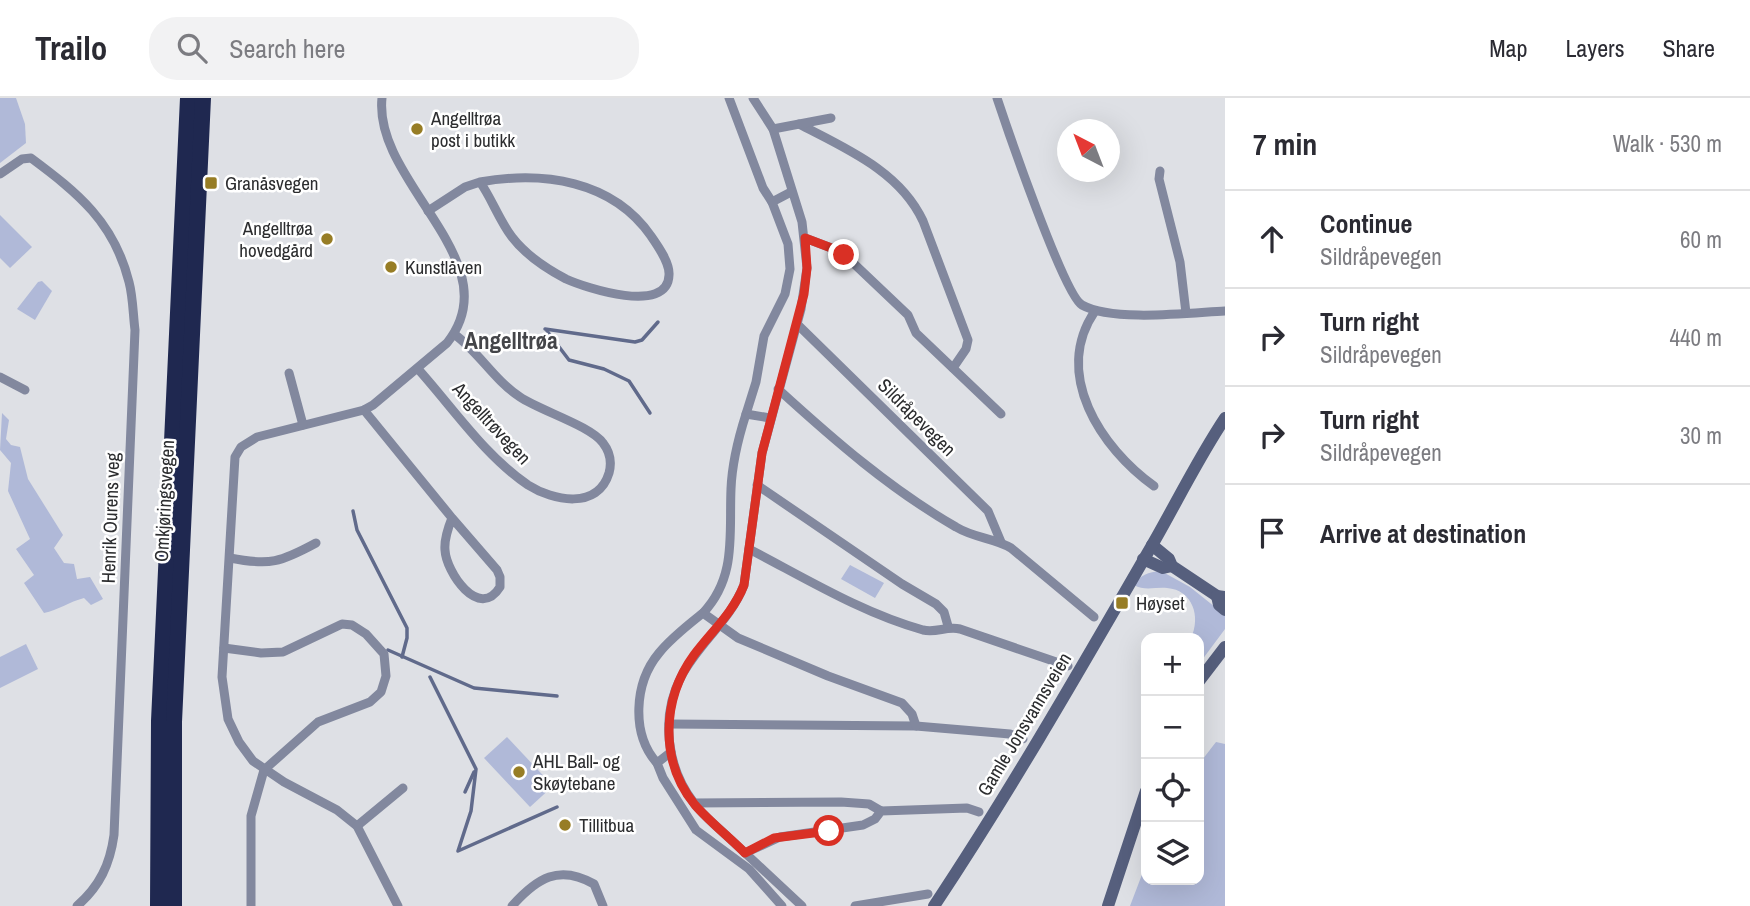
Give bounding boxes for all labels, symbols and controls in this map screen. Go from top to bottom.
search box [149,17,639,80]
text: Trailo [35,26,107,70]
icon: search [173,29,211,67]
text: Search here [229,31,345,66]
text: Map [1489,32,1527,64]
text: Layers [1565,32,1624,64]
text: Share [1662,32,1715,64]
place label: Angelltrøa post i butikk [430,105,515,153]
north arrow [1057,119,1120,182]
marker: Angelltrøa post i butikk [409,121,425,137]
text: 7 min [1253,124,1317,164]
text: Walk · 530 m [1613,128,1722,159]
place label: Granåsvegen [225,170,319,196]
marker: Granåsvegen [203,175,219,191]
text: Continue [1320,206,1412,241]
place label: Angelltrøa hovedgård [239,215,313,263]
icon: ahead [1253,220,1291,258]
text: 60 m [1680,224,1722,255]
marker: Angelltrøa hovedgård [319,231,335,247]
route end [828,239,859,270]
text: Sildråpevegen [1320,241,1442,272]
place label: Kunstlåven [405,254,482,280]
marker: Kunstlåven [383,259,399,275]
text: Turn right [1320,304,1419,339]
icon: right [1253,318,1291,356]
text: 440 m [1670,322,1722,353]
district label: Angelltrøa [464,325,558,356]
text: Sildråpevegen [1320,339,1442,370]
street label: Sildråpevegen [872,372,962,462]
street label: Angelltrøvegen [446,375,537,470]
text: Turn right [1320,402,1419,437]
icon: right [1253,416,1291,454]
text: 30 m [1680,420,1722,451]
text: Sildråpevegen [1320,437,1442,468]
street label: Omkjøringsvegen [148,439,180,563]
street label: Henrik Ourens veg [95,452,125,584]
icon: arrive [1253,514,1291,552]
text: Arrive at destination [1320,516,1526,551]
place label: Høyset [1136,590,1185,616]
marker: Høyset [1114,595,1130,611]
map controls [1141,633,1204,885]
button: + [1141,633,1204,696]
street label: Gamle Jonsvannsveien [971,648,1077,800]
button: − [1141,696,1204,759]
place label: AHL Ball- og Skøytebane [532,748,620,796]
button: locate [1141,759,1204,822]
marker: AHL Ball- og Skøytebane [511,764,527,780]
place label: Tillitbua [579,812,634,838]
route start [813,815,844,846]
marker: Tillitbua [557,817,573,833]
button: layers [1141,822,1204,885]

